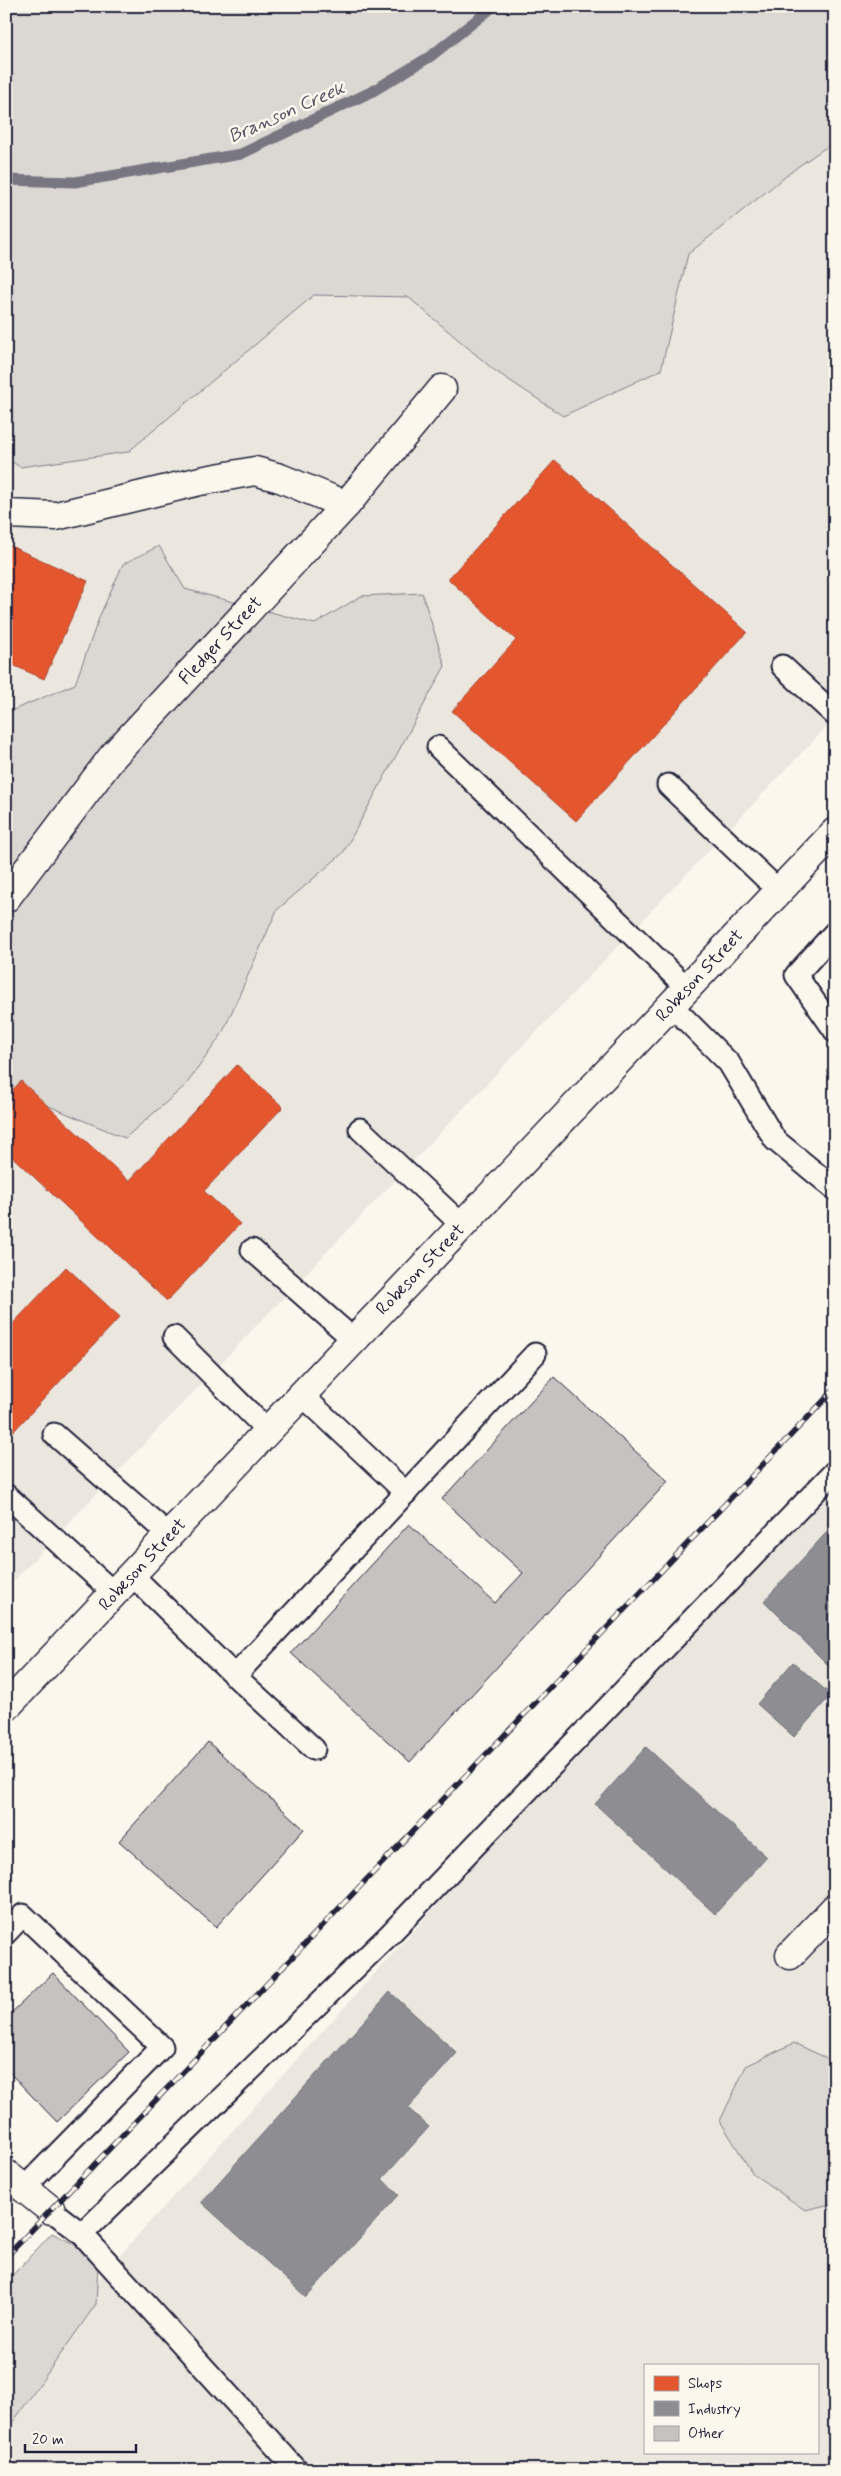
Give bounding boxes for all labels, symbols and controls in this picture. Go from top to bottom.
water label: Branson Creek [225,75,350,149]
street label: Fledger Street [173,591,268,690]
street label: Robeson Street [651,924,749,1027]
street label: Robeson Street [371,1219,471,1321]
street label: Robeson Street [94,1513,192,1616]
legend [644,2364,818,2454]
text: Shops [688,2374,723,2394]
text: Industry [688,2400,741,2420]
scale bar [25,2421,136,2453]
text: Other [688,2424,724,2444]
text: 20 m [32,2430,64,2450]

